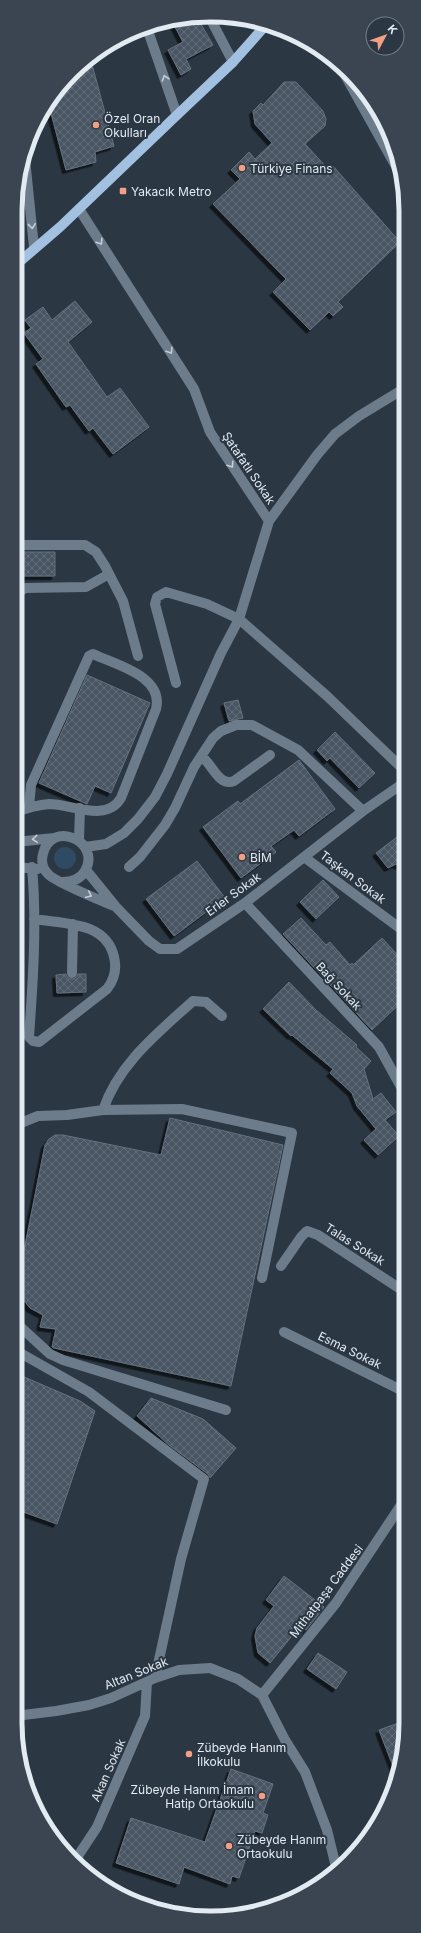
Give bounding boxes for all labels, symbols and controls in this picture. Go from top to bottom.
north arrow [365,16,405,56]
text: K [385,22,400,37]
one-way arrow [161,75,169,82]
place label: Özel Oran Okulları [104,111,160,140]
marker: Özel Oran Okulları [91,120,101,130]
place label: Türkiye Finans [250,161,333,176]
marker: Türkiye Finans [237,163,247,173]
place label: Yakacık Metro [131,184,211,199]
marker: Yakacık Metro [118,186,128,196]
one-way arrow [27,223,36,229]
one-way arrow [95,238,103,245]
one-way arrow [165,347,172,354]
street label: Şatafatlı Sokak [219,429,279,507]
one-way arrow [226,461,234,468]
one-way arrow [32,834,38,843]
street label: Taşkan Sokak [317,847,389,907]
place label: BİM [250,850,272,865]
marker: BİM [237,852,247,862]
street label: Erler Sokak [202,869,264,919]
one-way arrow [85,890,92,898]
street label: Bağ Sokak [313,959,365,1013]
street label: Talas Sokak [322,1220,388,1269]
street label: Esma Sokak [316,1328,385,1372]
street label: Mithatpaşa Caddesi [286,1541,366,1640]
street label: Altan Sokak [102,1653,170,1693]
street label: Akan Sokak [88,1736,129,1804]
place label: Zübeyde Hanım İlkokulu [197,1740,286,1769]
marker: Zübeyde Hanım İlkokulu [184,1749,194,1759]
place label: Zübeyde Hanım İmam Hatip Ortaokulu [130,1782,254,1811]
marker: Zübeyde Hanım İmam Hatip Ortaokulu [257,1791,267,1801]
place label: Zübeyde Hanım Ortaokulu [237,1832,326,1861]
marker: Zübeyde Hanım Ortaokulu [224,1841,234,1851]

